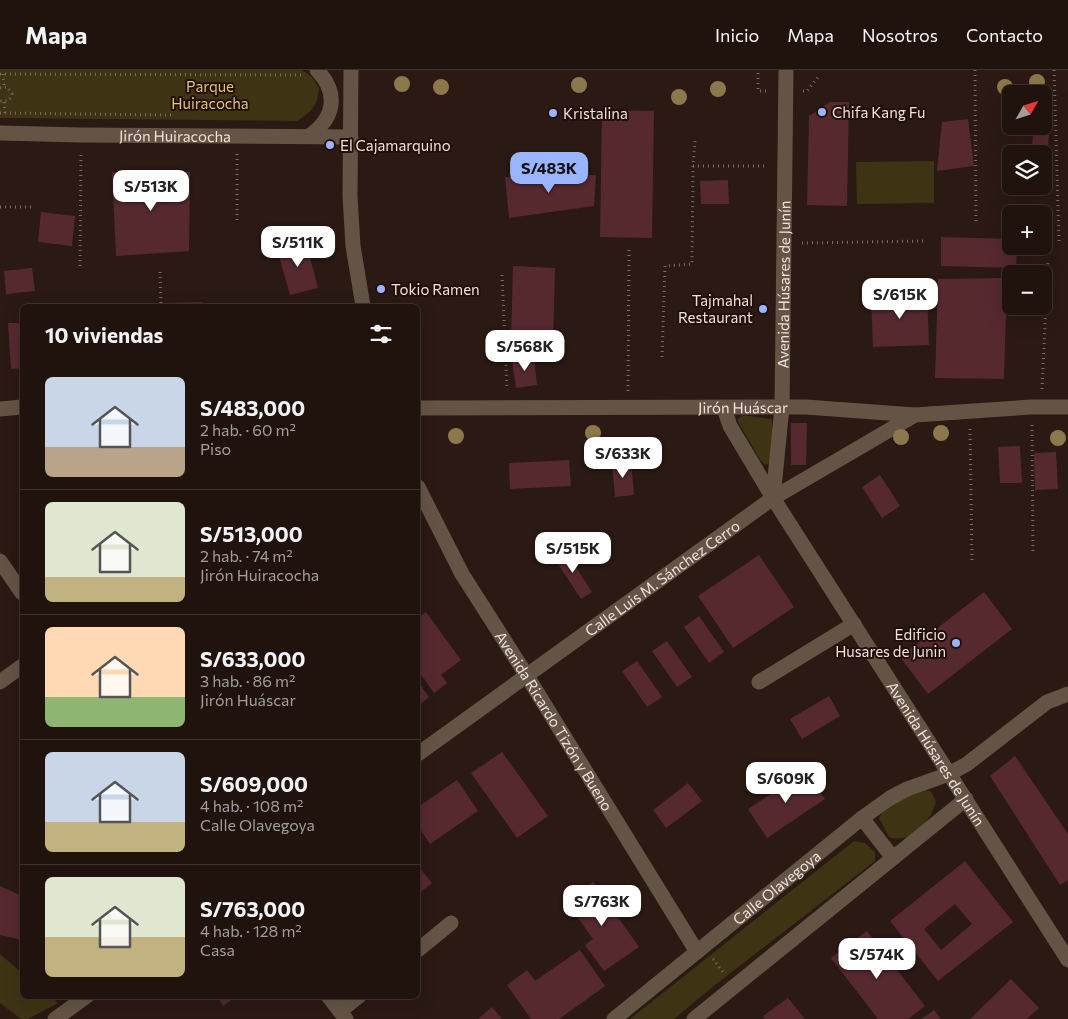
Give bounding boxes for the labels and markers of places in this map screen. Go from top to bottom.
place label: Chifa Kang Fu [832,103,926,121]
place label: Kristalina [563,104,628,122]
marker: Chifa Kang Fu [816,106,828,118]
marker: Kristalina [547,107,559,119]
place label: El Cajamarquino [340,136,451,154]
marker: El Cajamarquino [324,139,336,151]
pin: S/483K [508,152,590,194]
pin: S/513K [110,170,192,212]
pin: S/511K [257,226,339,268]
pin: S/615K [859,278,941,320]
place label: Tokio Ramen [391,280,480,298]
marker: Tokio Ramen [375,283,387,295]
place label: Tajmahal Restaurant [678,291,753,326]
marker: Tajmahal Restaurant [757,303,769,315]
pin: S/568K [484,330,566,372]
pin: S/633K [582,436,664,479]
pin: S/515K [532,532,614,574]
place label: Edificio Husares de Junin [835,625,946,660]
marker: Edificio Husares de Junin [950,637,962,649]
pin: S/609K [745,762,827,804]
pin: S/763K [561,884,643,927]
pin: S/574K [836,938,918,980]

